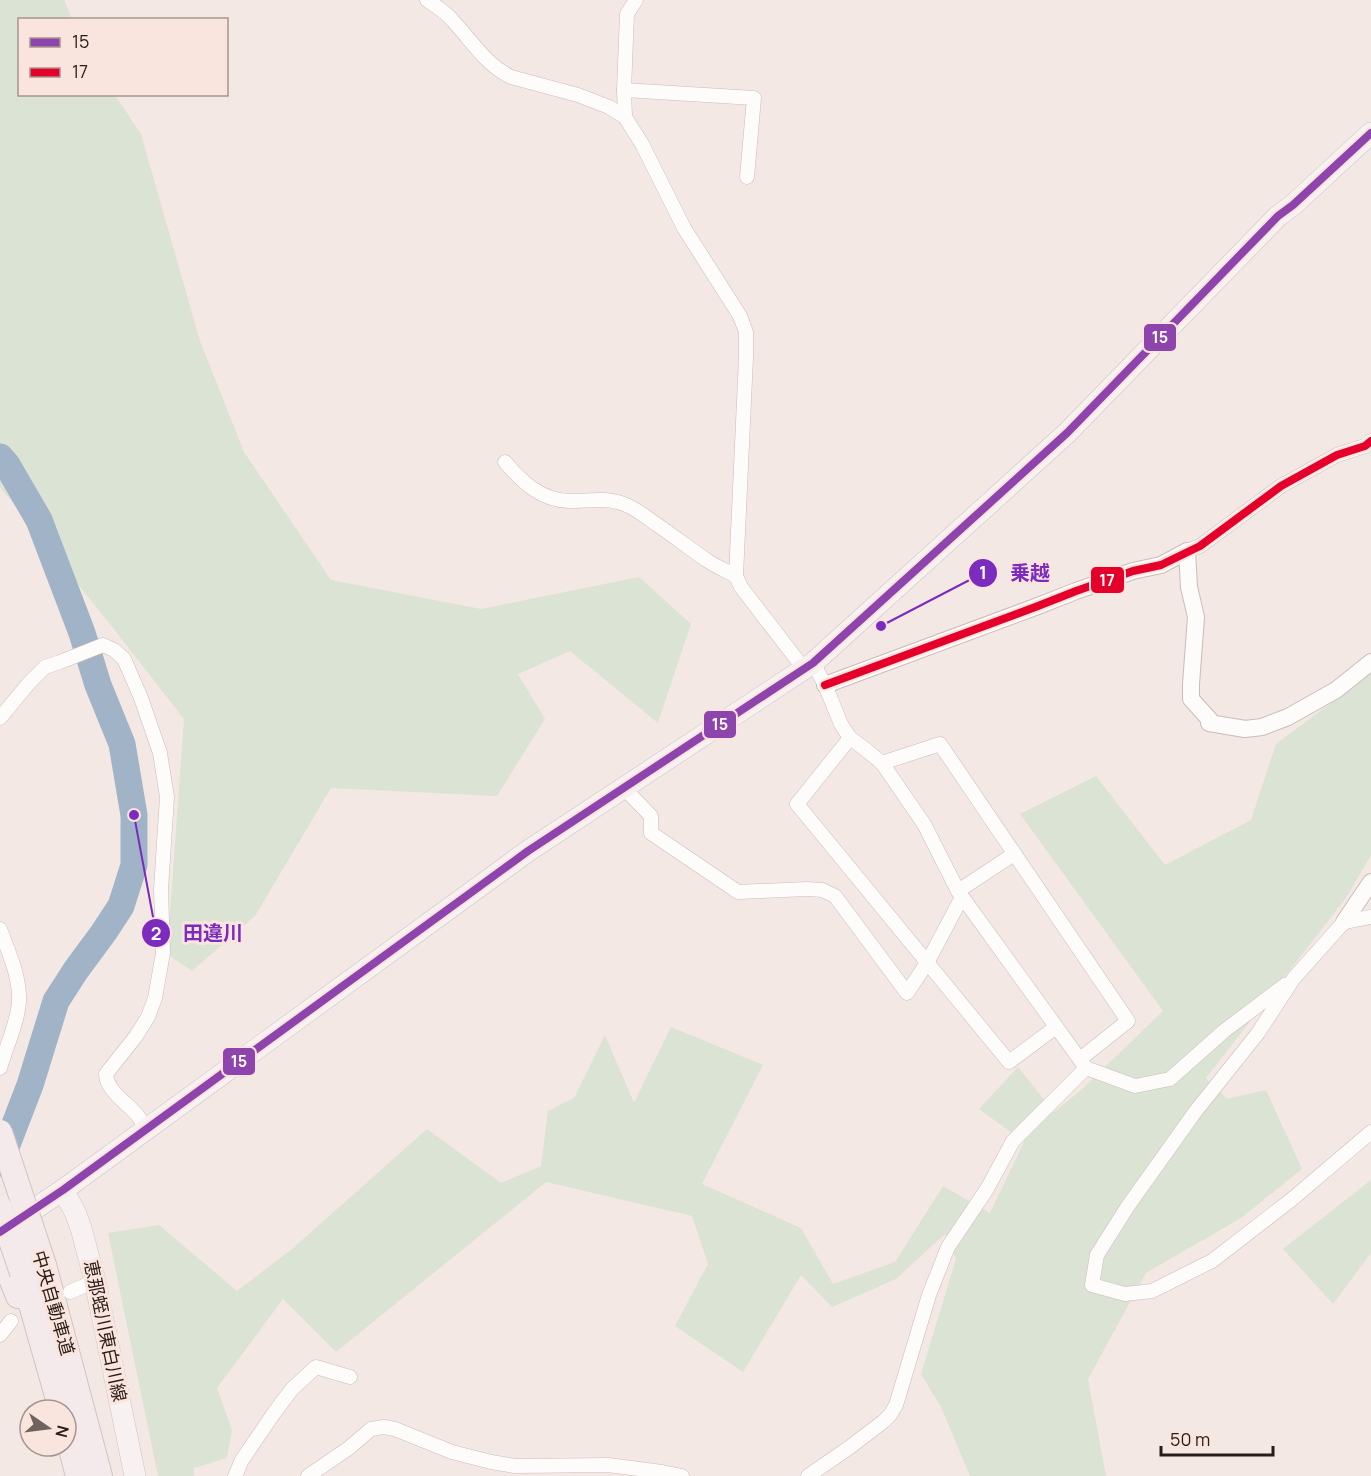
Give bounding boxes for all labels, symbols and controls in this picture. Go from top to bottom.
legend [18,18,228,96]
text: 15 [72,29,89,53]
text: 17 [72,59,88,83]
line badge: 15 [1143,323,1177,352]
text: 15 [1152,326,1168,348]
callout: 乗越 [968,554,1062,592]
text: 乗越 [1010,559,1050,586]
text: 1 [979,560,987,584]
line badge: 17 [1090,566,1125,594]
text: 17 [1099,569,1115,591]
line badge: 15 [703,710,737,739]
text: 15 [712,713,728,735]
callout: 田違川 [141,914,255,952]
text: 田違川 [183,919,243,946]
text: 2 [151,921,161,945]
line badge: 15 [222,1047,256,1076]
text: 15 [231,1050,247,1072]
street label: 中央自動車道 [28,1248,80,1358]
street label: 恵那蛭川東白川線 [79,1258,133,1404]
north arrow [18,1398,78,1458]
scale bar [1161,1419,1274,1457]
text: N [50,1423,75,1440]
text: 50 m [1170,1427,1210,1451]

